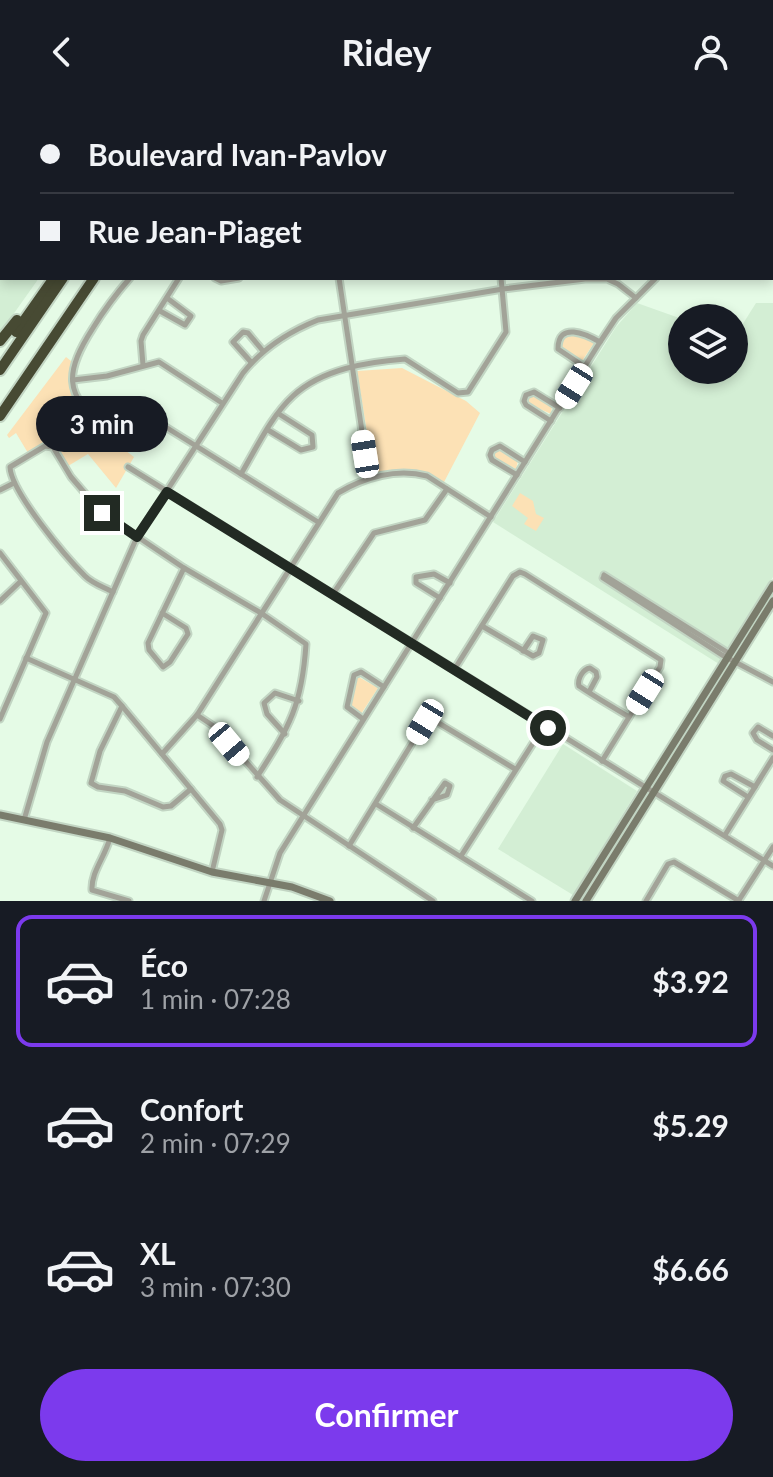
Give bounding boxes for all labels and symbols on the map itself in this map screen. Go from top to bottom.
car [551,359,597,413]
callout: 3 min [36,397,168,453]
car [349,428,381,480]
route end [84,495,120,531]
car [622,665,668,719]
car [402,695,448,749]
route start [530,710,566,746]
car [204,718,254,770]

